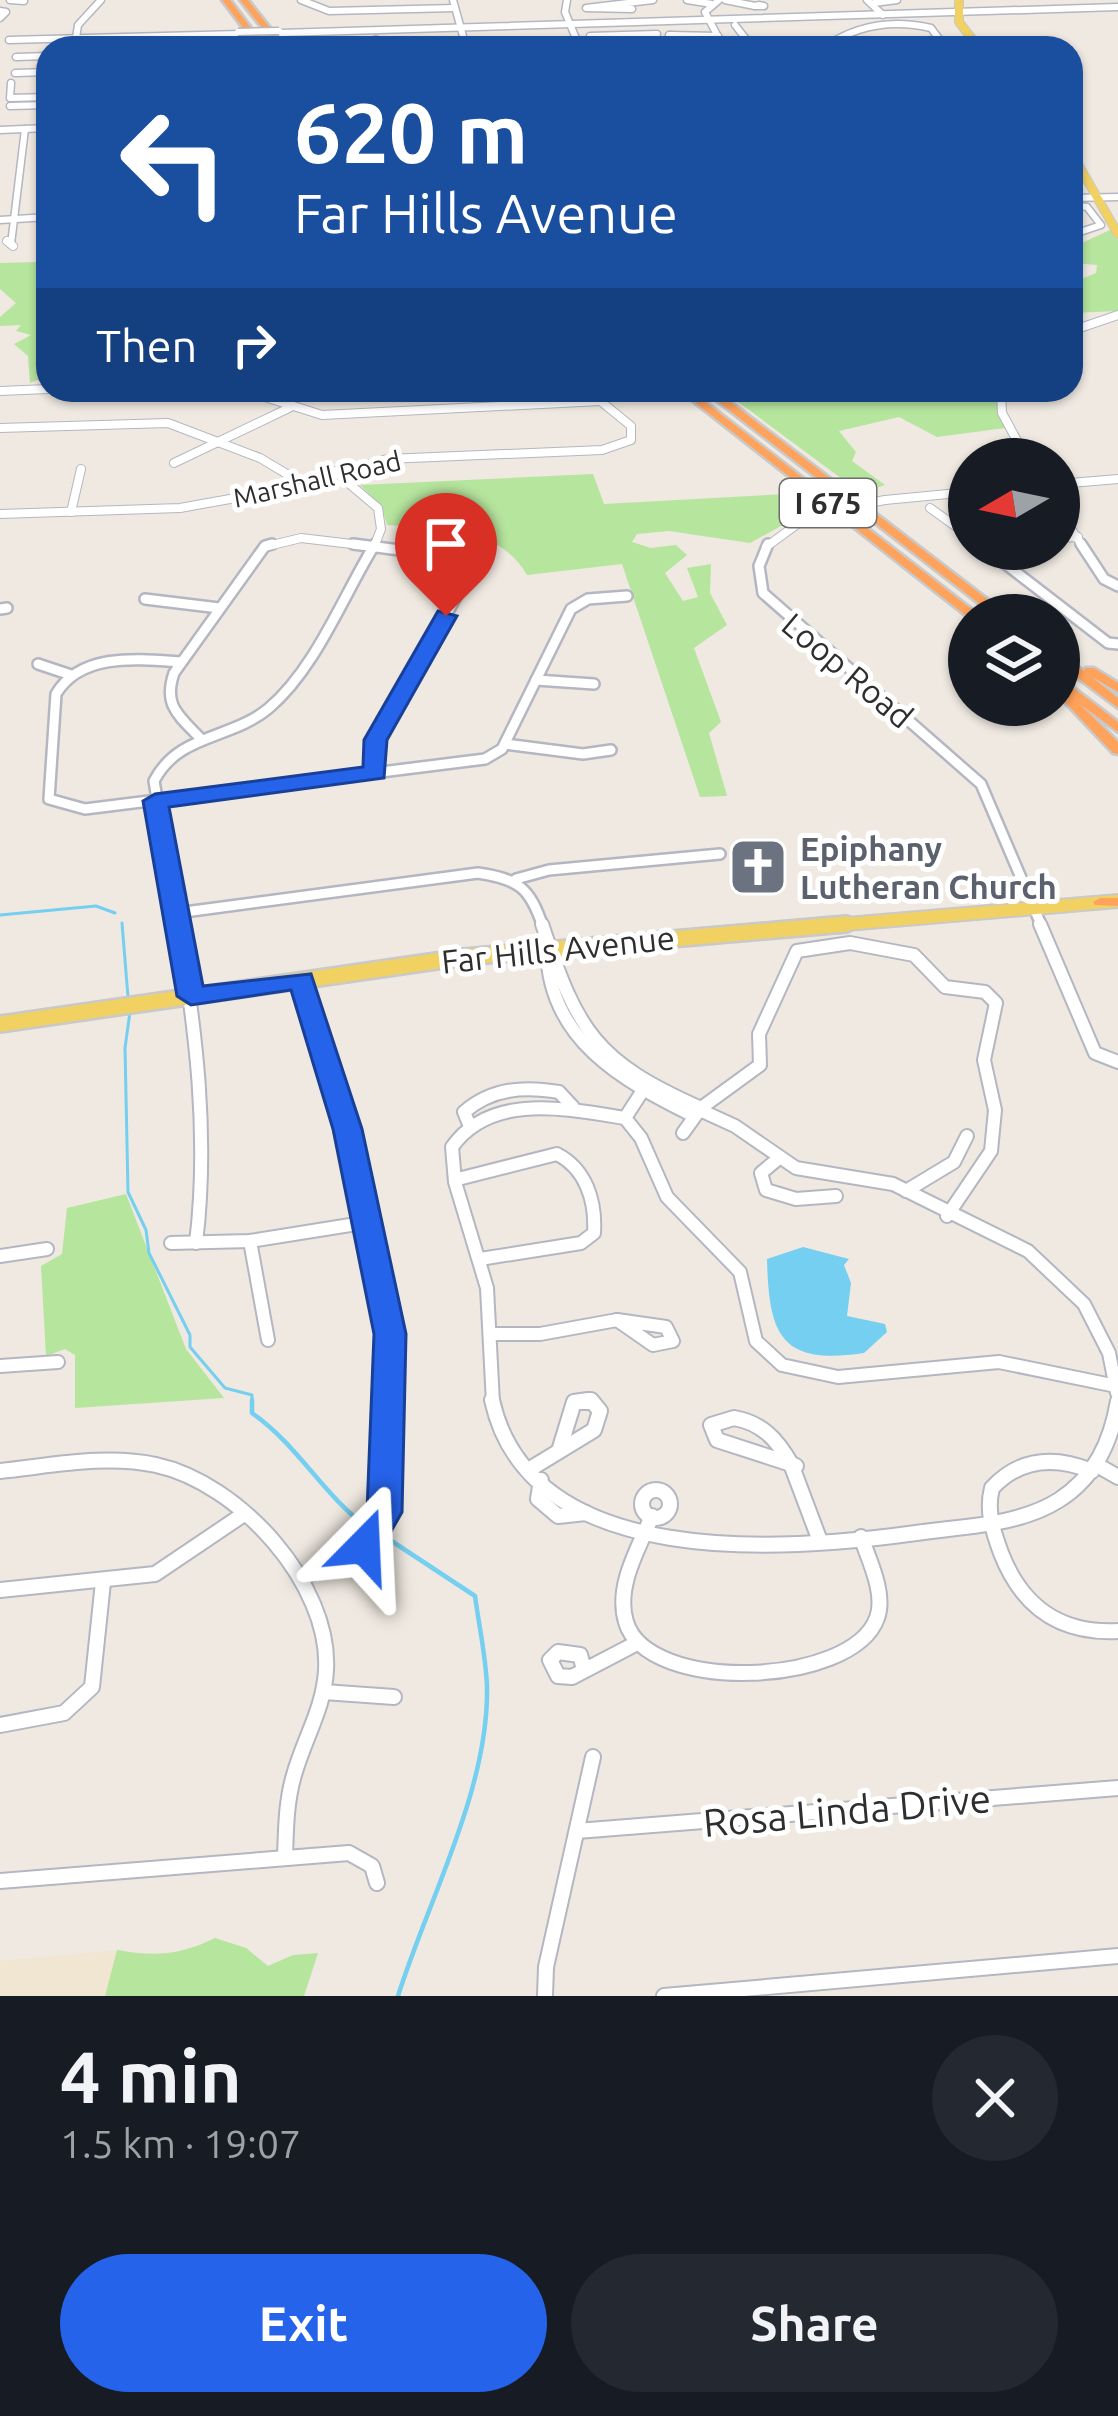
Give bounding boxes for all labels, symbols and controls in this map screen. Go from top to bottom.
icon: left [96,84,252,240]
text: 620 m [294,85,528,179]
text: Far Hills Avenue [294,183,678,243]
icon: right [221,312,287,378]
text: Then [96,320,197,371]
north arrow [948,438,1080,570]
map controls [948,438,1080,726]
street label: Marshall Road [230,445,404,513]
road number: I 675 [780,479,876,527]
pin [395,493,497,616]
icon: arrive [413,511,479,577]
button: layers [948,594,1080,726]
street label: Loop Road [775,605,921,735]
place label: Epiphany Lutheran Church [800,830,1057,905]
church icon: Epiphany Lutheran Church [727,836,789,898]
street label: Far Hills Avenue [439,918,677,980]
position arrow [301,1483,427,1609]
street label: Rosa Linda Drive [701,1776,993,1844]
button: close [932,2035,1058,2161]
text: 4 min [60,2036,242,2117]
text: 1.5 km · 19:07 [60,2122,301,2165]
button: Exit [60,2254,547,2392]
button: Share [571,2254,1058,2392]

